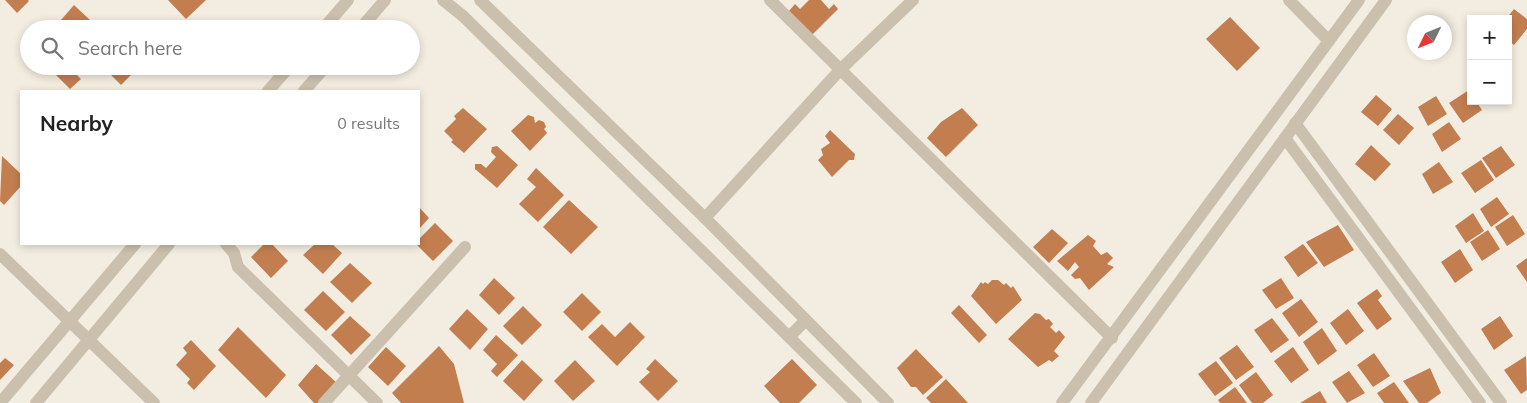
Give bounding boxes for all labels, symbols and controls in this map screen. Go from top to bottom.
north arrow [1407,15,1452,60]
map controls [1467,15,1512,105]
button: + [1467,15,1512,60]
search box [20,20,420,75]
icon: search [38,34,66,62]
text: Search here [78,36,182,60]
button: − [1467,60,1512,105]
text: Nearby [40,110,113,136]
text: 0 results [337,113,400,133]

